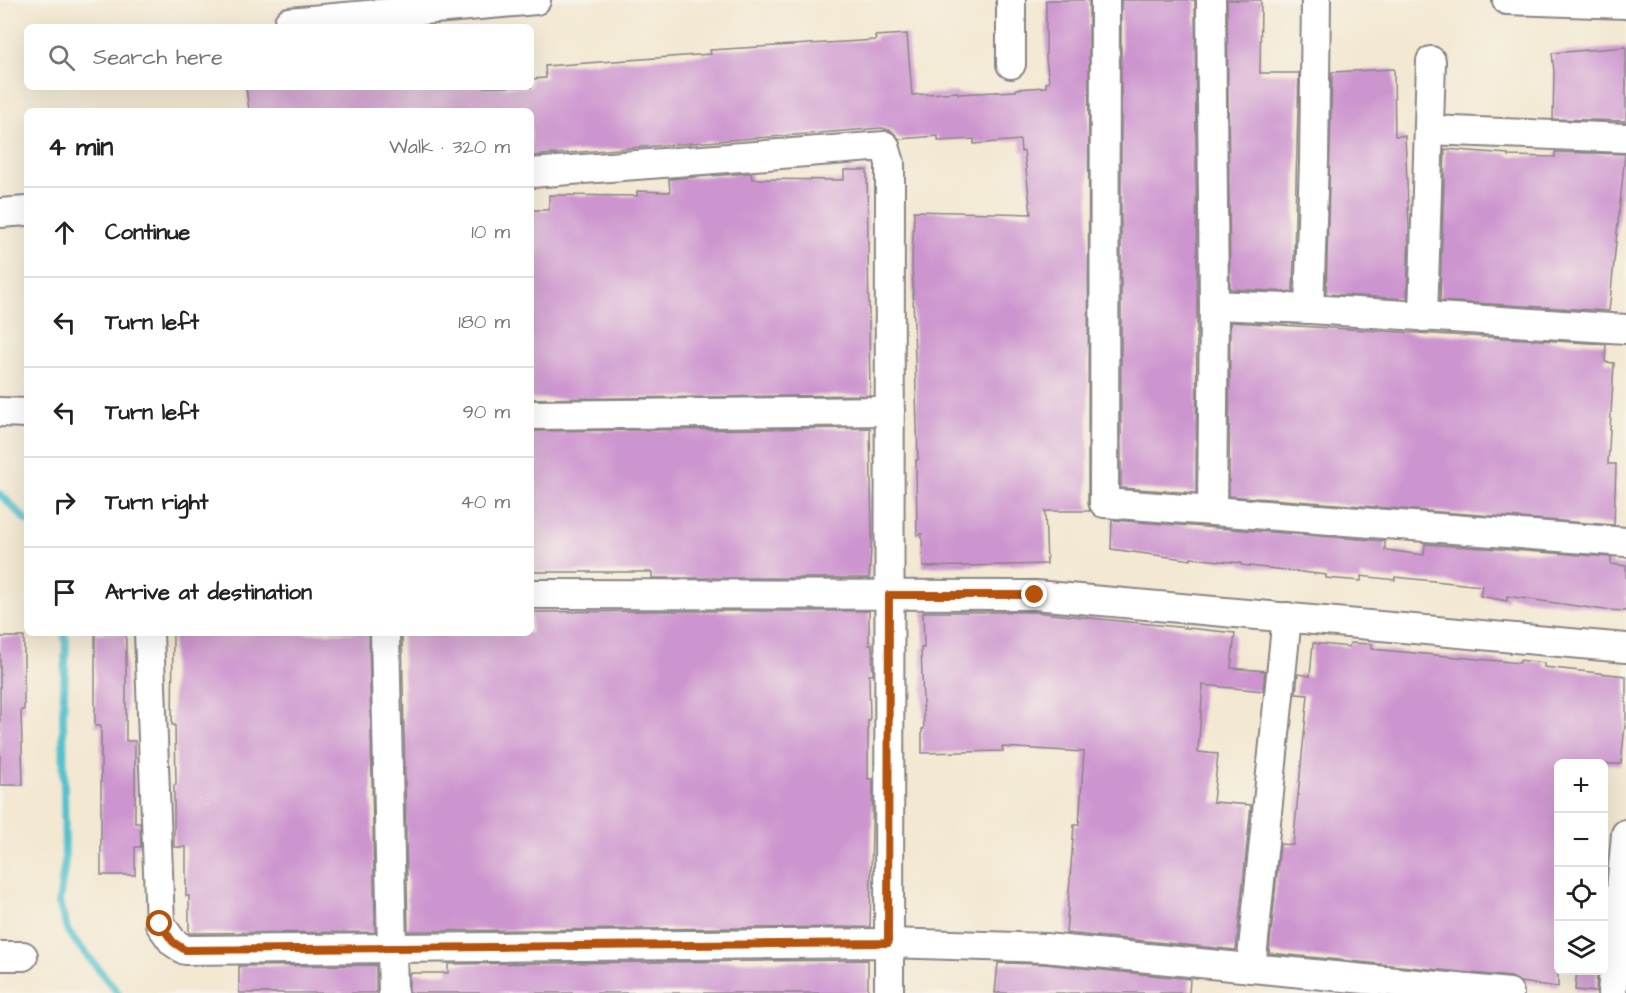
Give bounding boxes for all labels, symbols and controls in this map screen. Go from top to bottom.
search box [24,24,534,90]
icon: search [45,41,78,74]
text: Search here [93,42,223,73]
text: 4 min [48,129,113,165]
text: Walk · 320 m [389,133,510,161]
icon: ahead [48,216,81,249]
text: Continue [105,217,190,248]
text: 10 m [471,218,510,246]
icon: left [48,306,81,339]
text: Turn left [105,307,199,338]
text: 180 m [458,308,510,336]
icon: left [48,396,81,429]
text: Turn left [105,397,199,428]
text: 90 m [462,398,510,426]
icon: right [48,486,81,519]
text: Turn right [105,487,208,518]
text: 40 m [460,488,510,516]
icon: arrive [48,576,81,609]
text: Arrive at destination [105,577,312,608]
route end [1021,581,1047,607]
map controls [1554,759,1608,975]
button: + [1554,759,1608,813]
button: − [1554,813,1608,867]
button: locate [1554,867,1608,921]
route start [146,910,172,936]
button: layers [1554,921,1608,975]

